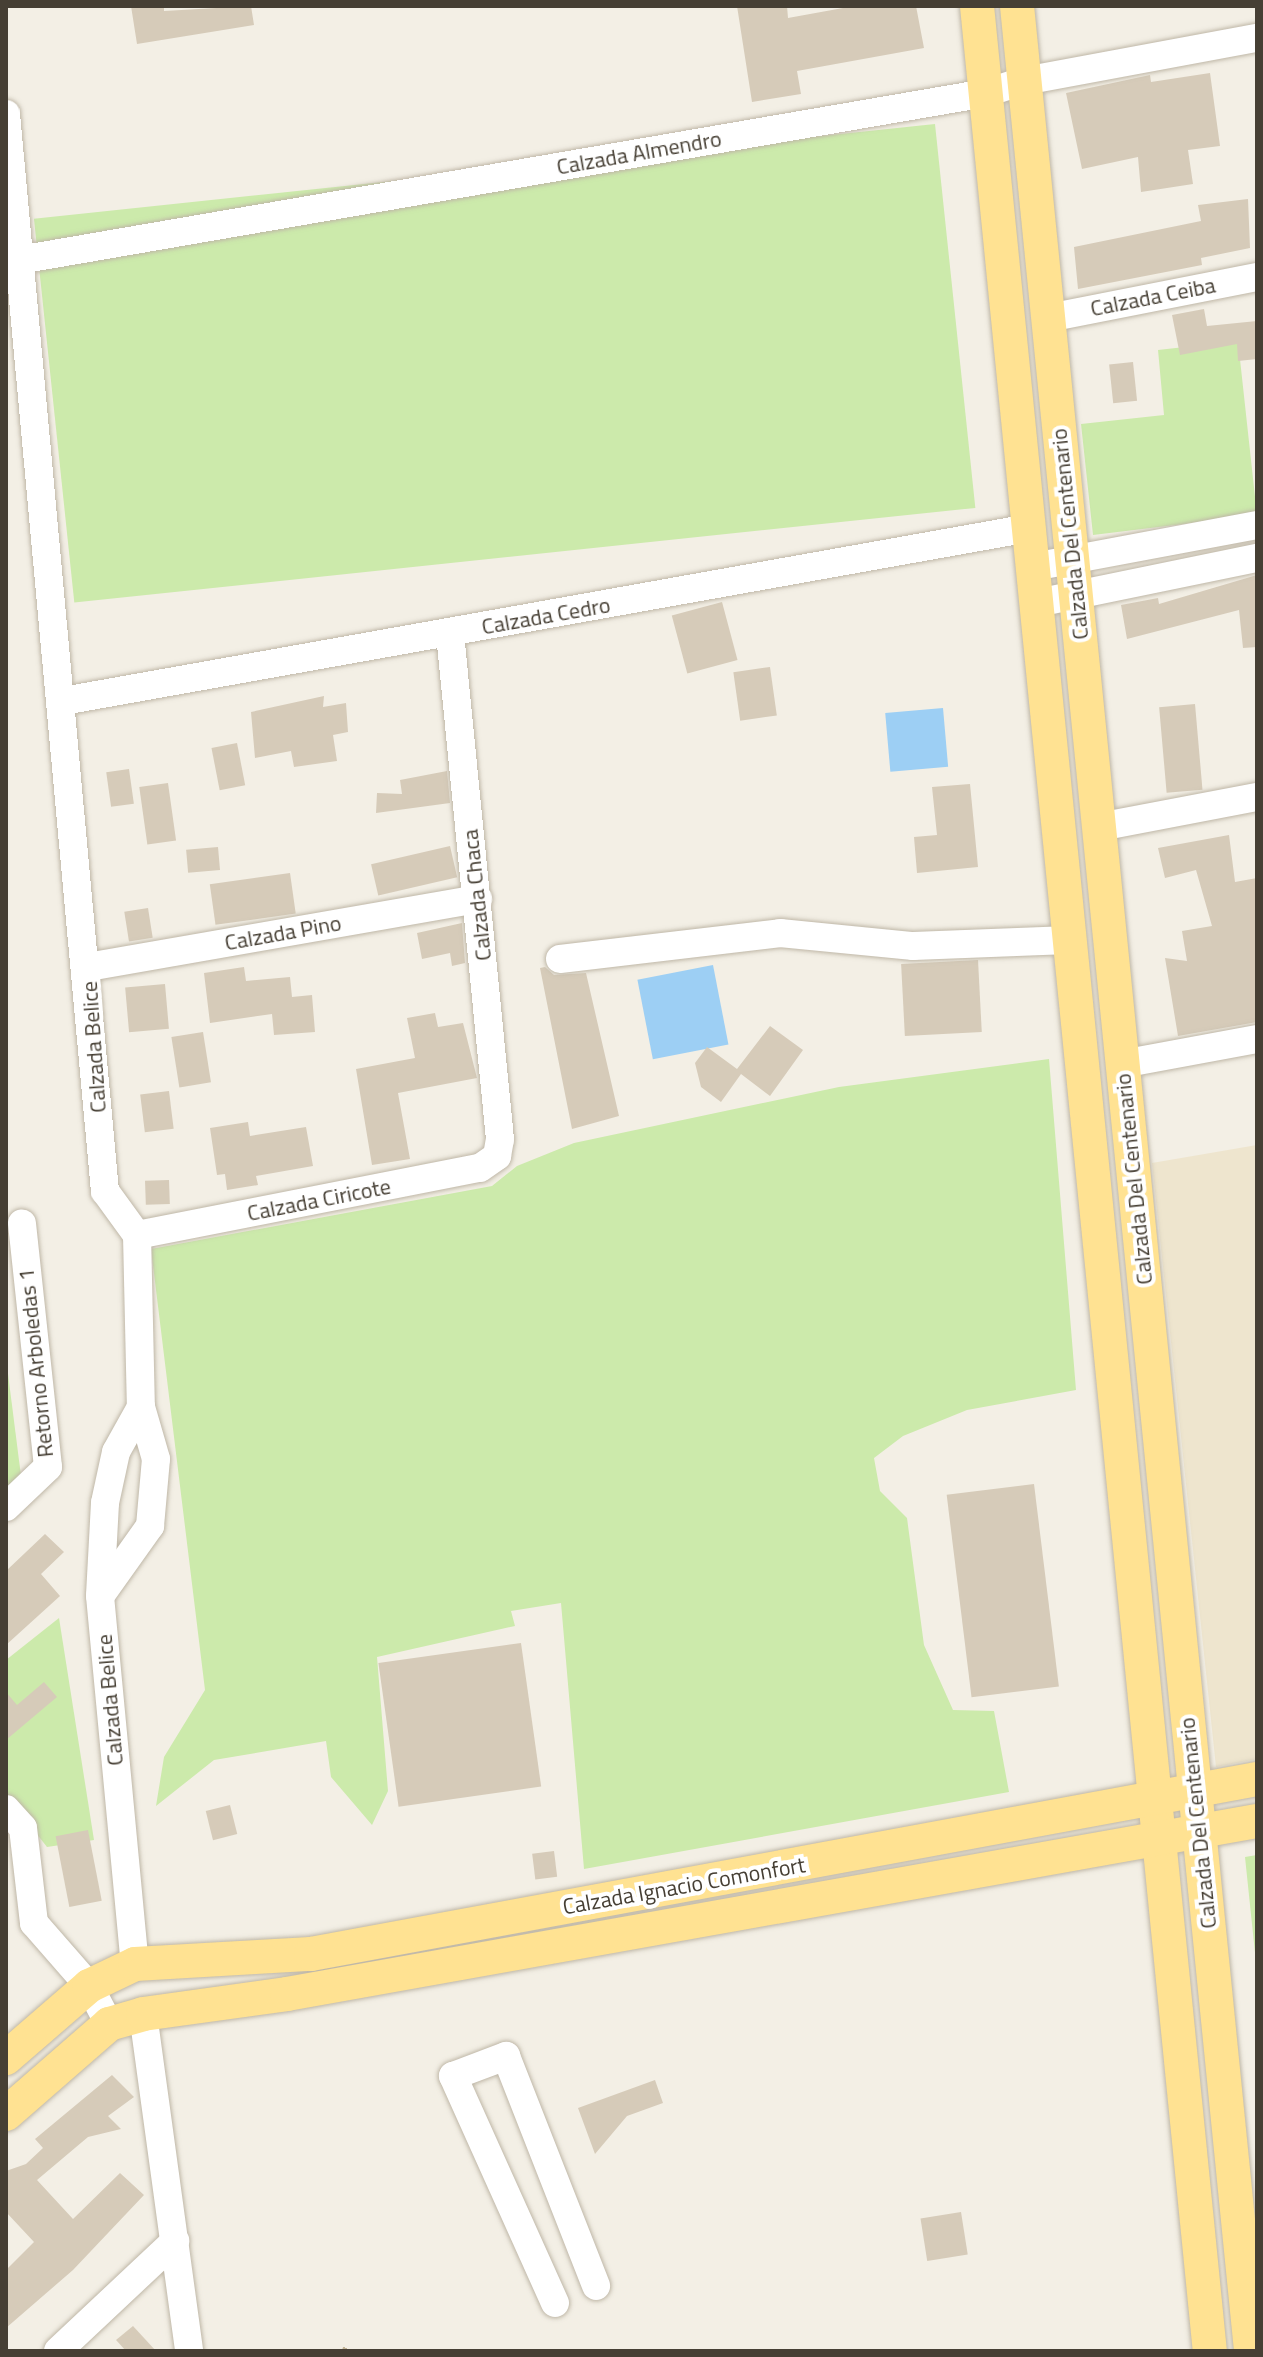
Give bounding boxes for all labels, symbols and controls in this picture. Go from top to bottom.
street label: Calzada Almendro [555,126,723,180]
street label: Calzada Ceiba [1088,272,1218,322]
street label: Calzada Del Centenario [1046,427,1094,641]
street label: Calzada Cedro [480,592,612,640]
street label: Calzada Chaca [457,828,497,962]
street label: Calzada Pino [223,910,343,956]
street label: Calzada Belice [76,980,112,1114]
street label: Calzada Del Centenario [1110,1072,1158,1286]
street label: Calzada Ciricote [245,1173,393,1227]
street label: Retorno Arboledas 1 [13,1267,59,1459]
street label: Calzada Belice [91,1633,129,1767]
street label: Calzada Del Centenario [1174,1716,1222,1930]
street label: Calzada Ignacio Comonfort [561,1852,807,1920]

